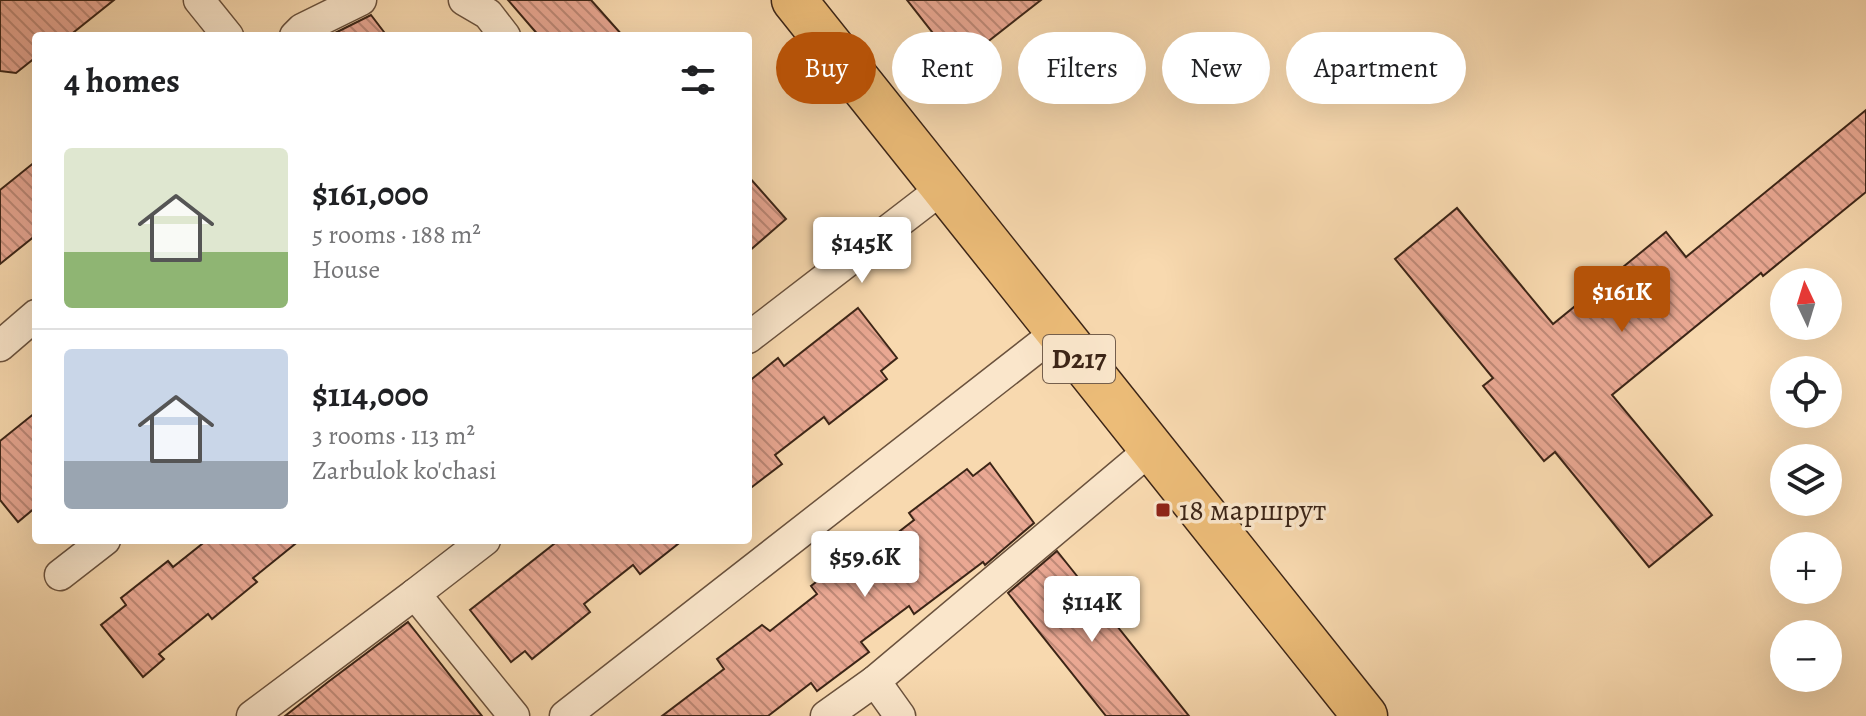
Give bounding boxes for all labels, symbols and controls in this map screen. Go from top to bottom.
chip: Buy [776,32,876,104]
chip: Rent [892,32,1002,104]
chip: Filters [1018,32,1146,104]
chip: New [1162,32,1270,104]
chip: Apartment [1286,32,1466,104]
text: 4 homes [64,57,180,104]
icon: filters [676,58,720,102]
text: $161,000 [312,170,429,217]
icon: home [128,180,224,276]
text: 5 rooms · 188 m² [312,217,481,252]
pin: $145K [806,217,918,285]
text: $145K [831,225,893,260]
text: House [312,252,380,287]
pin: $161K [1566,266,1678,334]
north arrow [1770,268,1842,340]
map controls [1770,268,1842,692]
text: $161K [1592,274,1652,309]
road number: D217 [1043,335,1115,383]
button: locate [1770,356,1842,428]
text: $114,000 [312,371,429,418]
icon: home [128,381,224,477]
text: 3 rooms · 113 m² [312,418,475,453]
button: layers [1770,444,1842,516]
text: Zarbulok ko'chasi [312,453,497,488]
place label: 18 маршрут [1179,490,1326,530]
marker: 18 маршрут [1154,501,1172,519]
pin: $59.6K [800,531,930,599]
button: + [1770,532,1842,604]
text: $59.6K [829,539,901,574]
pin: $114K [1036,576,1148,644]
text: $114K [1062,584,1122,619]
button: − [1770,620,1842,692]

